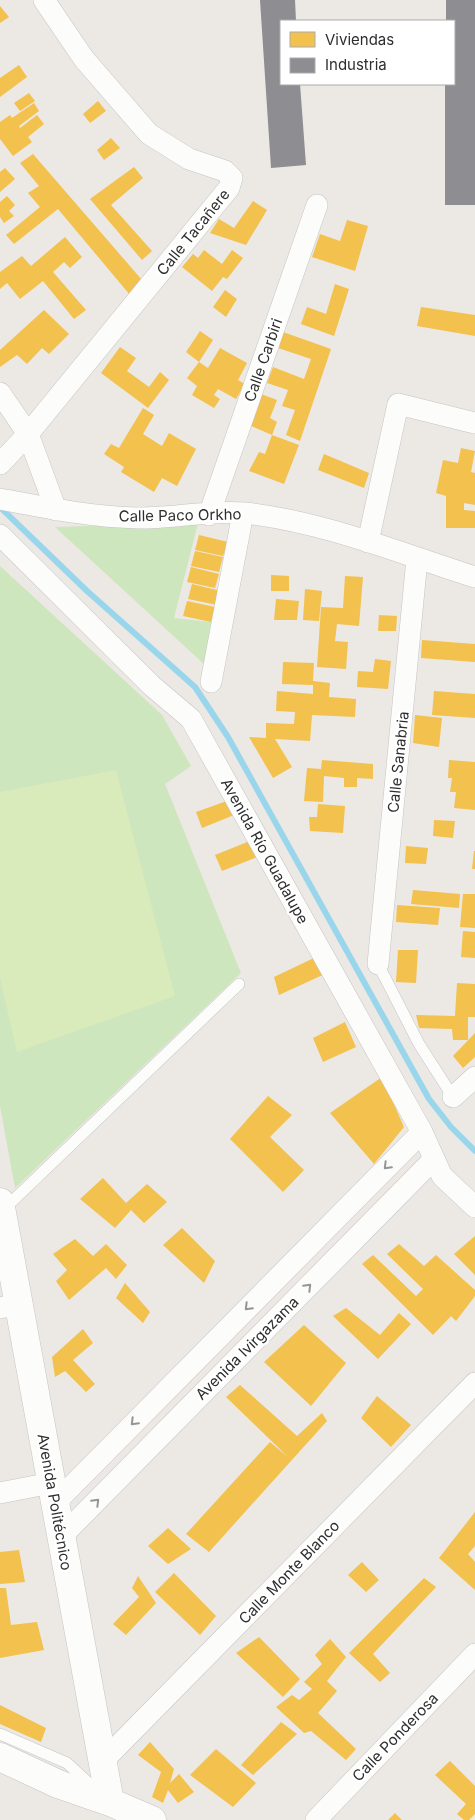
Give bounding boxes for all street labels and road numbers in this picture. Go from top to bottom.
street label: Calle Tacañere [152,185,234,279]
street label: Calle Carbiri [240,316,286,404]
street label: Calle Paco Orkho [118,504,242,526]
street label: Calle Sanabria [383,710,413,814]
street label: Avenida Río Guadalupe [217,775,313,927]
street label: Avenida Ivirgazama [191,1292,303,1404]
street label: Avenida Politécnico [34,1432,76,1572]
street label: Calle Monte Blanco [235,1516,343,1628]
street label: Calle Ponderosa [348,1689,442,1785]

